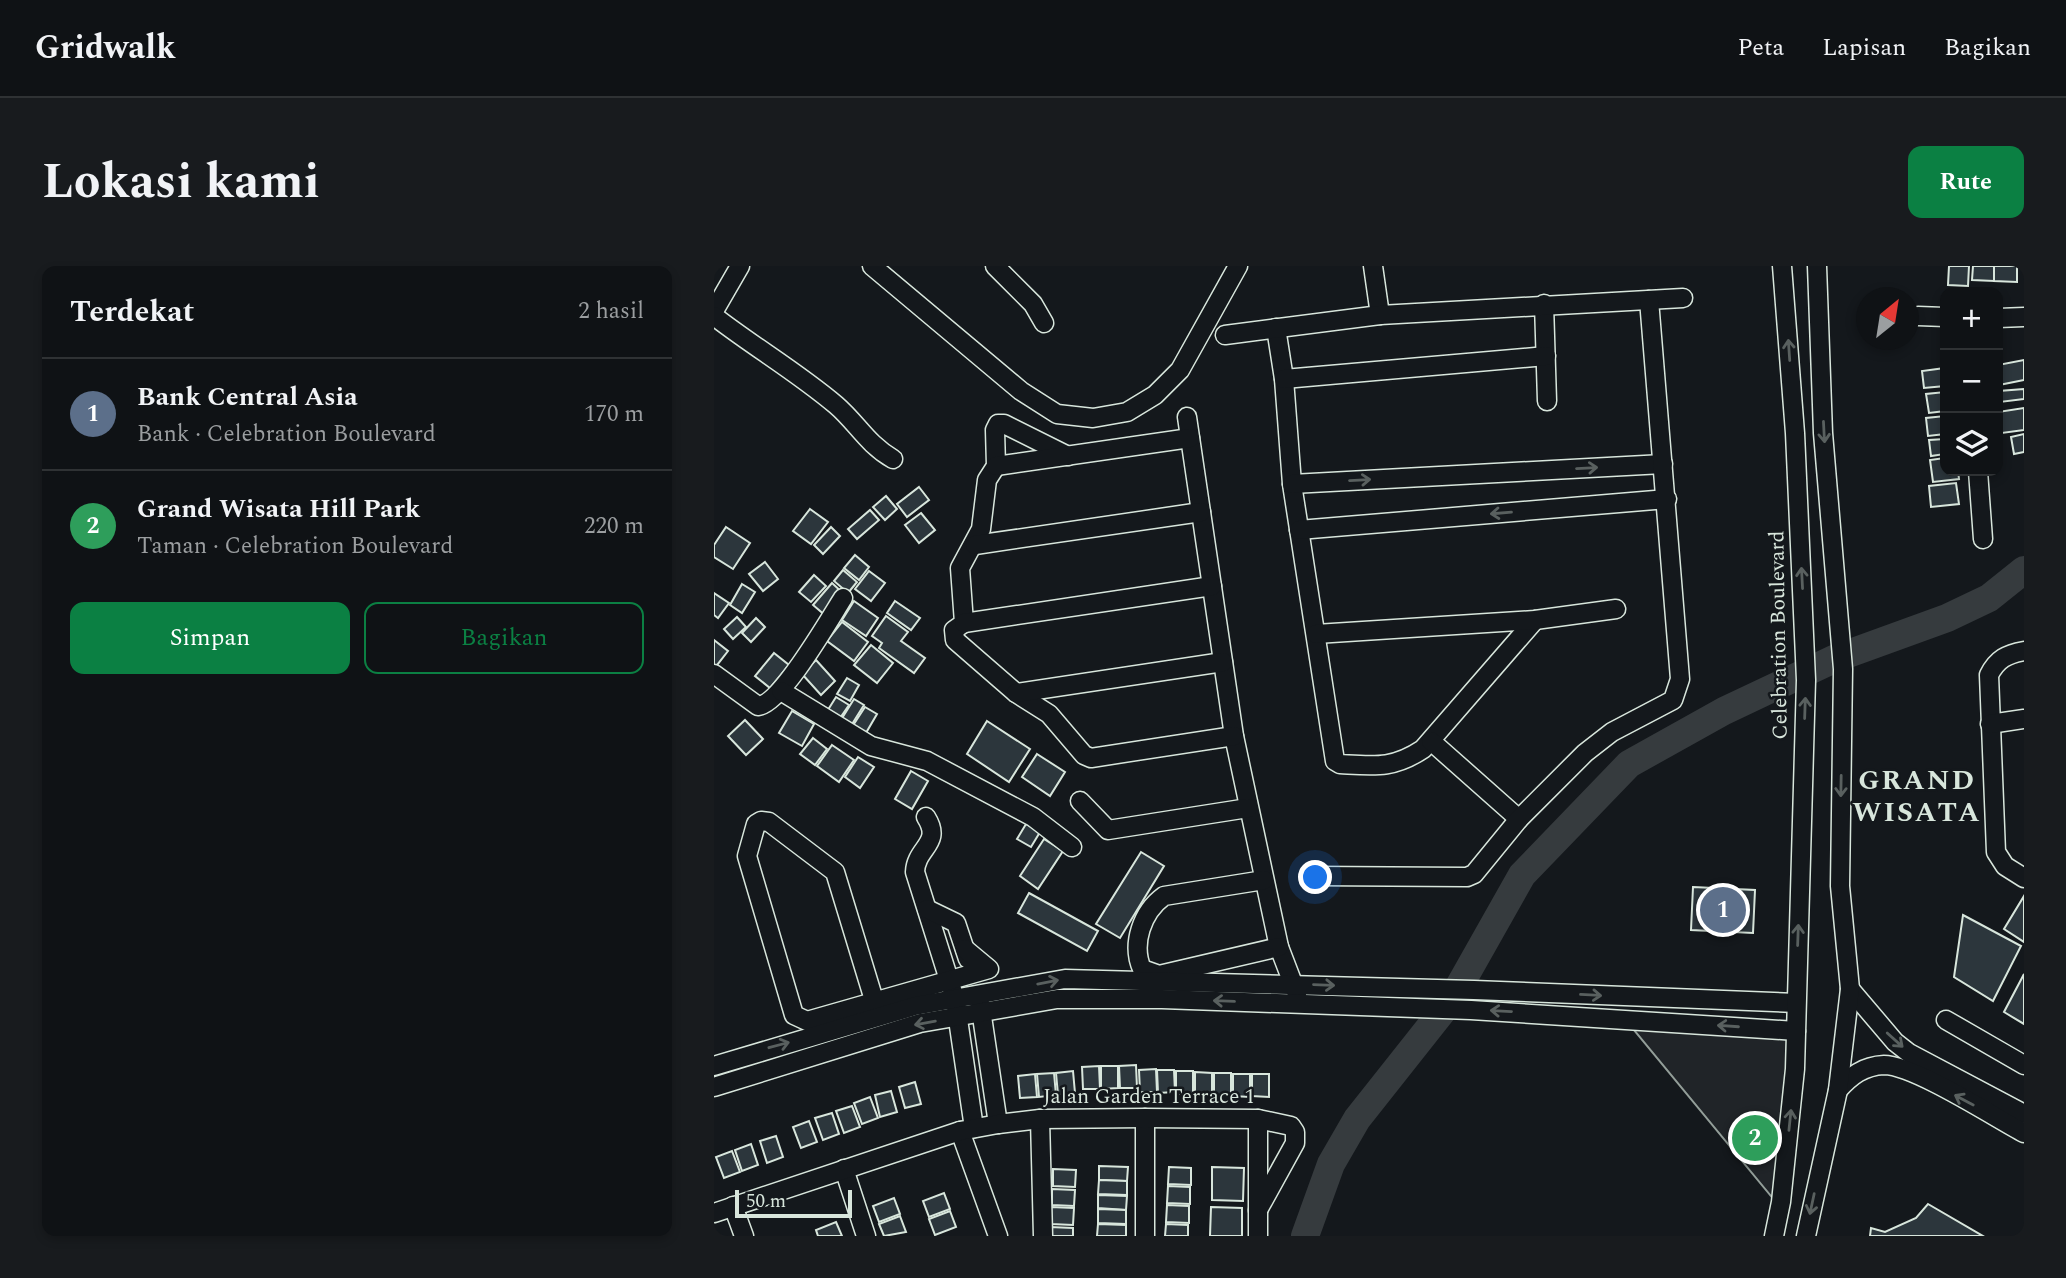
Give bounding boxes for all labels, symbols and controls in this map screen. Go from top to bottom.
text: Gridwalk [35,23,176,73]
text: Peta [1737,30,1784,66]
text: Lapisan [1822,30,1906,66]
text: Bagikan [1944,30,2031,66]
text: Lokasi kami [42,145,320,220]
button: Rute [1908,146,2024,218]
north arrow [1856,287,1919,350]
map controls [1940,287,2003,476]
button: + [1940,287,2003,350]
text: Terdekat [70,289,194,335]
text: 2 hasil [578,294,644,329]
one-way arrow [1782,340,1795,362]
button: − [1940,350,2003,413]
text: Bank Central Asia [137,377,358,417]
text: 1 [87,397,99,432]
text: 170 m [584,397,644,432]
button: layers [1940,413,2003,476]
text: Bank · Celebration Boulevard [137,417,436,452]
one-way arrow [1817,420,1830,443]
one-way arrow [1575,461,1598,474]
one-way arrow [1348,473,1370,486]
text: Grand Wisata Hill Park [137,489,420,529]
one-way arrow [1490,507,1513,520]
text: 2 [87,509,99,544]
text: 220 m [584,509,644,544]
text: Taman · Celebration Boulevard [137,529,453,564]
street label: Celebration Boulevard [1761,530,1797,740]
one-way arrow [1795,566,1808,589]
button: Simpan [70,602,350,674]
button: Bagikan [364,602,644,674]
one-way arrow [1798,696,1812,719]
district label: GRAND WISATA [1852,759,1982,834]
one-way arrow [1834,774,1848,797]
your location [1298,860,1332,894]
pin: 1 [1700,884,1746,936]
one-way arrow [1792,924,1805,947]
one-way arrow [1036,974,1059,988]
one-way arrow [1312,978,1335,992]
one-way arrow [1580,989,1602,1002]
one-way arrow [1213,994,1236,1007]
one-way arrow [1490,1005,1513,1018]
one-way arrow [914,1017,937,1030]
one-way arrow [1717,1019,1740,1032]
one-way arrow [1886,1032,1903,1049]
one-way arrow [768,1037,790,1050]
street label: Jalan Garden Terrace 1 [1043,1081,1255,1113]
one-way arrow [1954,1093,1975,1107]
one-way arrow [1783,1109,1796,1132]
pin: 2 [1732,1112,1778,1164]
scale bar [735,1187,852,1219]
text: 50 m [746,1187,786,1216]
one-way arrow [1804,1192,1818,1215]

